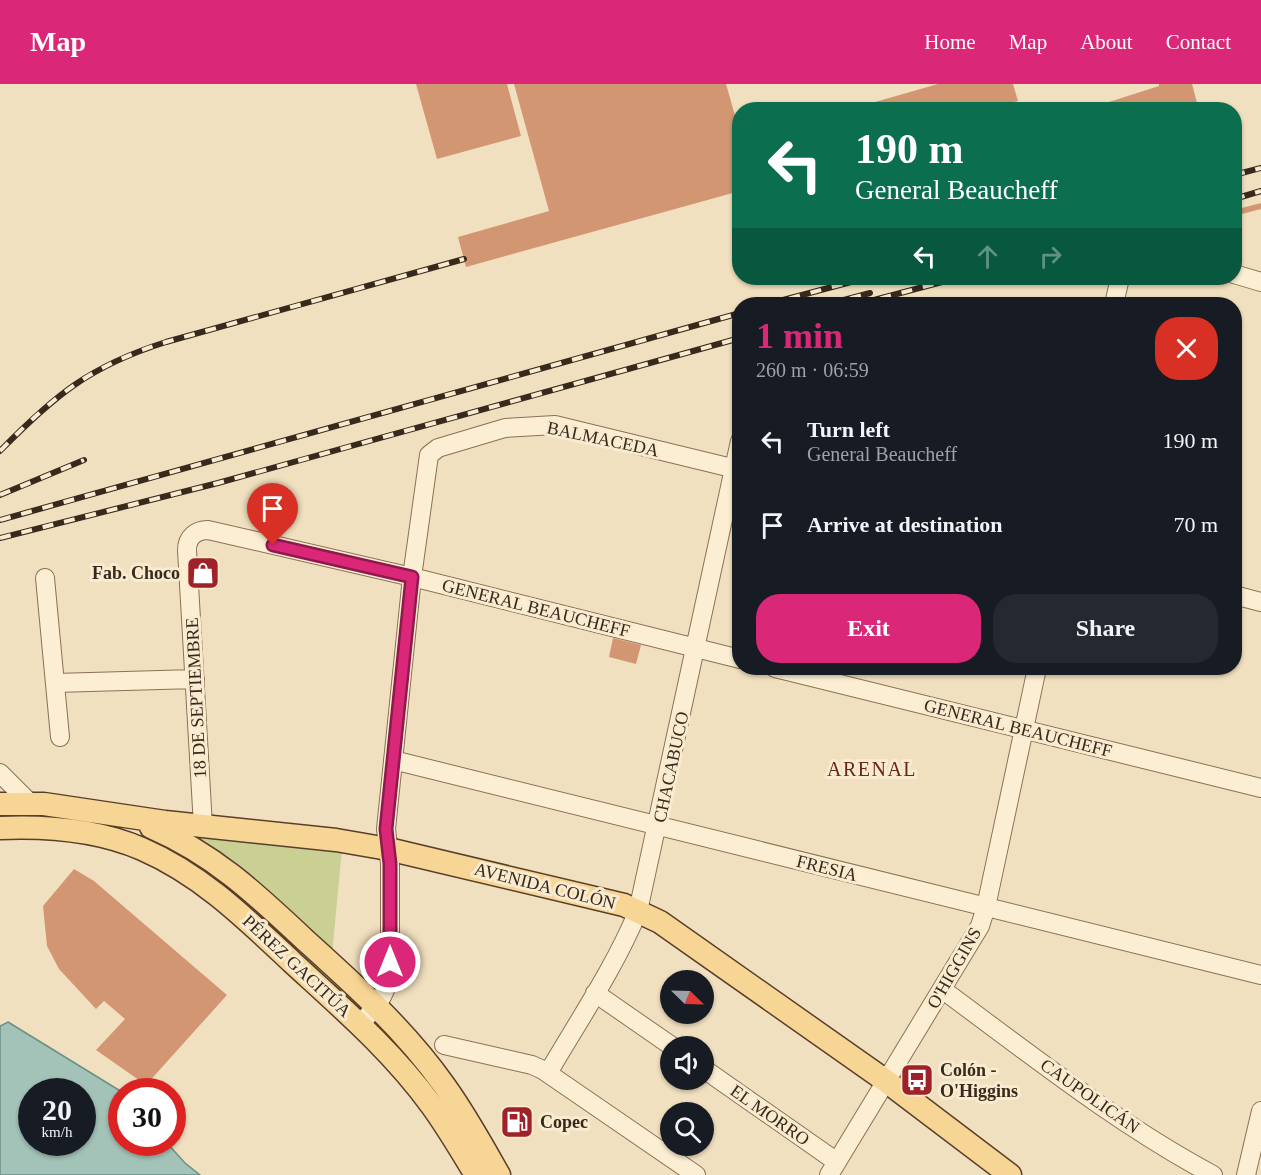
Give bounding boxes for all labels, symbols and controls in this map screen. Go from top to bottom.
text: Map [30,26,86,57]
text: Home [924,30,976,54]
text: Map [1009,30,1047,54]
text: About [1080,30,1133,54]
text: Contact [1166,30,1231,54]
icon: left [756,126,834,204]
text: 190 m [855,126,964,172]
text: General Beaucheff [855,175,1058,205]
icon: left [908,240,941,273]
icon: ahead [971,240,1004,273]
icon: right [1034,240,1067,273]
text: 1 min [756,316,843,356]
button: close [1155,317,1218,380]
text: 260 m · 06:59 [756,359,869,381]
street label: BALMACEDA [545,417,661,461]
text: Turn left [807,417,890,442]
icon: left [756,425,789,458]
text: 190 m [1162,428,1218,453]
text: General Beaucheff [807,443,957,465]
pin [247,483,298,545]
icon: arrive [256,492,289,525]
icon: arrive [756,509,789,542]
text: Arrive at destination [807,512,1003,537]
text: 70 m [1173,512,1218,537]
shop icon: Fab. Choco [185,555,221,591]
place label: Fab. Choco [92,563,180,583]
street label: GENERAL BEAUCHEFF [440,575,632,641]
button: Exit [756,594,981,663]
button: Share [993,594,1218,663]
street label: 18 DE SEPTIEMBRE [182,617,210,779]
street label: GENERAL BEAUCHEFF [922,695,1114,761]
street label: CHACABUCO [649,710,693,824]
district label: ARENAL [827,758,917,780]
street label: FRESIA [794,851,860,885]
street label: AVENIDA COLÓN [472,858,618,913]
street label: PÉREZ GACITÚA [239,910,356,1021]
street label: O'HIGGINS [923,924,985,1012]
position arrow [358,930,422,994]
north arrow [660,970,714,1024]
map controls [660,970,714,1156]
button: sound [660,1036,714,1090]
street label: CAUPOLICÁN [1037,1054,1144,1137]
place label: Colón - O'Higgins [940,1060,1018,1101]
bus stop icon: Colón - O'Higgins [899,1062,935,1098]
speed limit sign: 30 [108,1078,186,1156]
street label: EL MORRO [727,1080,813,1150]
text: 20 [42,1093,72,1126]
button: search [660,1102,714,1156]
fuel station icon: Copec [499,1104,535,1140]
place label: Copec [540,1112,588,1132]
text: km/h [42,1124,72,1140]

